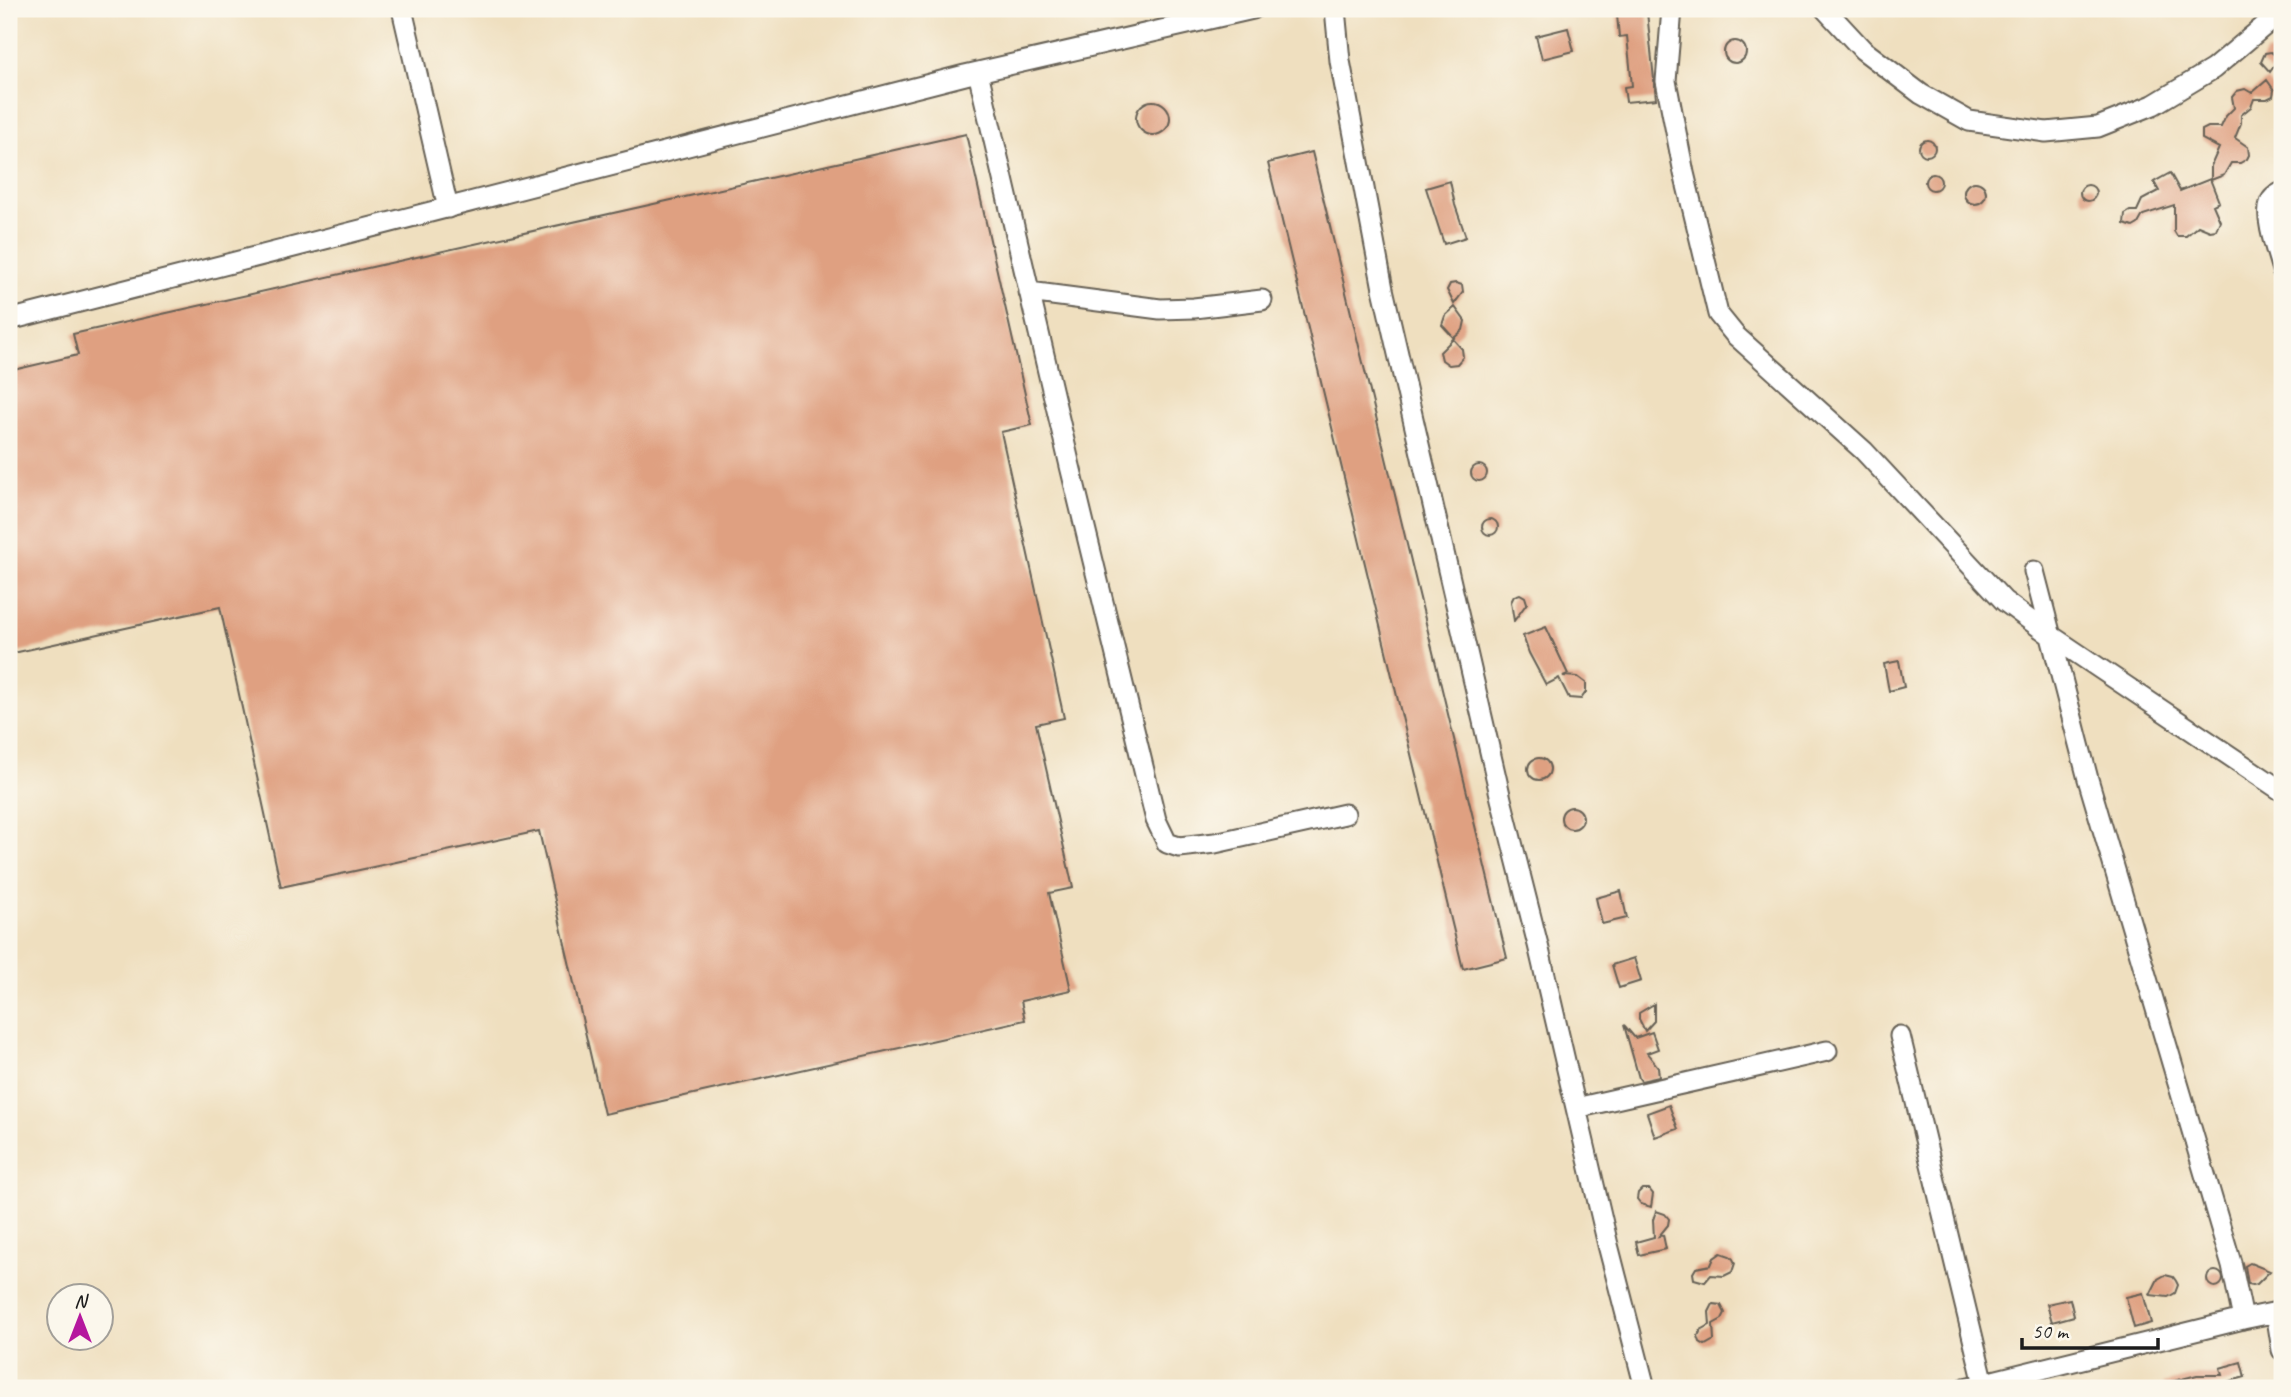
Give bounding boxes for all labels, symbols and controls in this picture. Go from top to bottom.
north arrow [46,1282,116,1352]
text: N [74,1289,89,1313]
scale bar [2022,1306,2158,1350]
text: 50 m [2032,1318,2070,1344]

